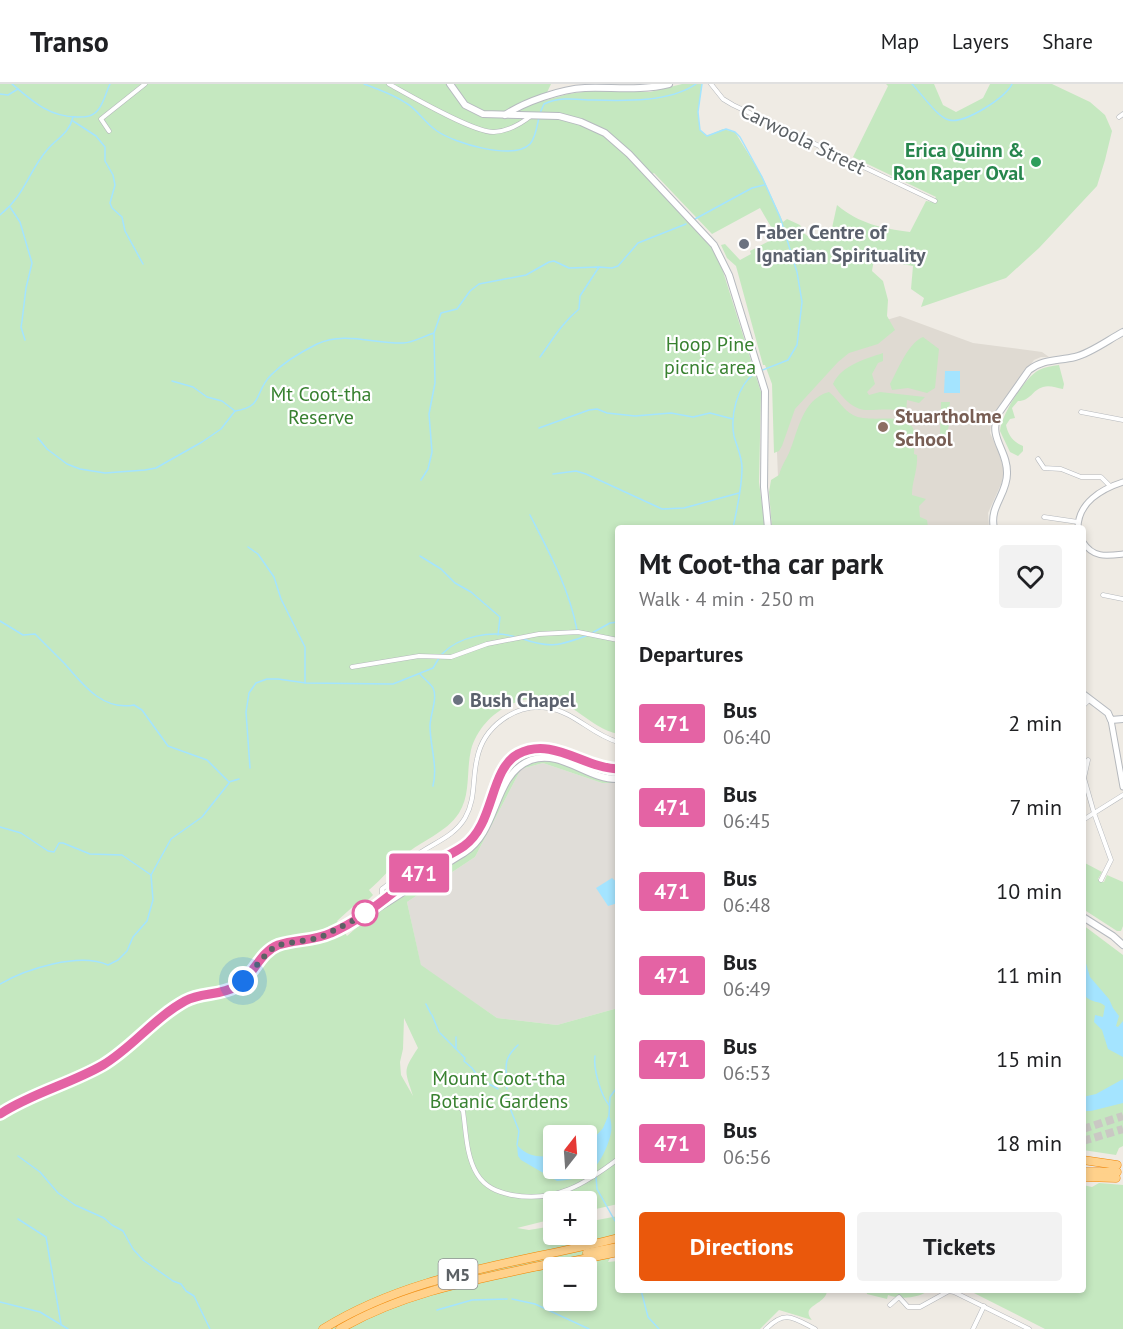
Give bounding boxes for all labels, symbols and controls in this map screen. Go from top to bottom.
text: Transo [30,23,109,60]
text: Map [881,28,919,55]
text: Layers [952,28,1009,55]
text: Share [1042,28,1093,55]
street label: Carwoola Street [736,98,870,181]
place label: Erica Quinn & Ron Raper Oval [893,137,1024,186]
marker: Erica Quinn & Ron Raper Oval [1029,155,1043,169]
place label: Faber Centre of Ignatian Spirituality [756,219,926,268]
marker: Faber Centre of Ignatian Spirituality [737,237,751,251]
park label: Hoop Pine picnic area [664,331,756,380]
park label: Mt Coot-tha Reserve [270,381,372,430]
place label: Stuartholme School [895,403,1002,452]
marker: Stuartholme School [876,420,890,434]
text: Mt Coot-tha car park [639,545,884,582]
button: heart [999,545,1062,608]
text: Walk · 4 min · 250 m [639,586,815,612]
text: Departures [639,640,743,668]
place label: Bush Chapel [470,687,576,713]
marker: Bush Chapel [451,693,465,707]
text: Bus [723,696,757,724]
text: 2 min [1008,709,1062,737]
text: 471 [654,710,690,737]
text: 06:40 [723,724,771,750]
text: Bus [723,780,757,808]
text: 7 min [1010,793,1062,821]
text: 471 [654,794,690,821]
text: 06:45 [723,808,771,834]
line badge: 471 [384,854,454,892]
text: 471 [401,860,437,887]
text: Bus [723,864,757,892]
text: 10 min [996,877,1062,905]
text: 471 [654,878,690,905]
text: 06:48 [723,892,771,918]
unlabelled marker [352,900,378,926]
text: Bus [723,948,757,976]
text: 11 min [996,961,1062,989]
text: 471 [654,962,690,989]
your location [228,966,258,996]
text: 06:49 [723,976,771,1002]
text: Bus [723,1032,757,1060]
text: 15 min [996,1045,1062,1073]
text: 471 [654,1046,690,1073]
text: 06:53 [723,1060,771,1086]
park label: Mount Coot-tha Botanic Gardens [430,1065,568,1114]
text: Bus [723,1116,757,1144]
north arrow [543,1125,597,1179]
map controls [543,1125,597,1311]
text: 18 min [996,1129,1062,1157]
text: 471 [654,1130,690,1157]
text: 06:56 [723,1144,771,1170]
button: + [543,1191,597,1245]
button: Directions [639,1212,845,1281]
button: Tickets [857,1212,1062,1281]
button: − [543,1257,597,1311]
road number: M5 [438,1259,478,1289]

